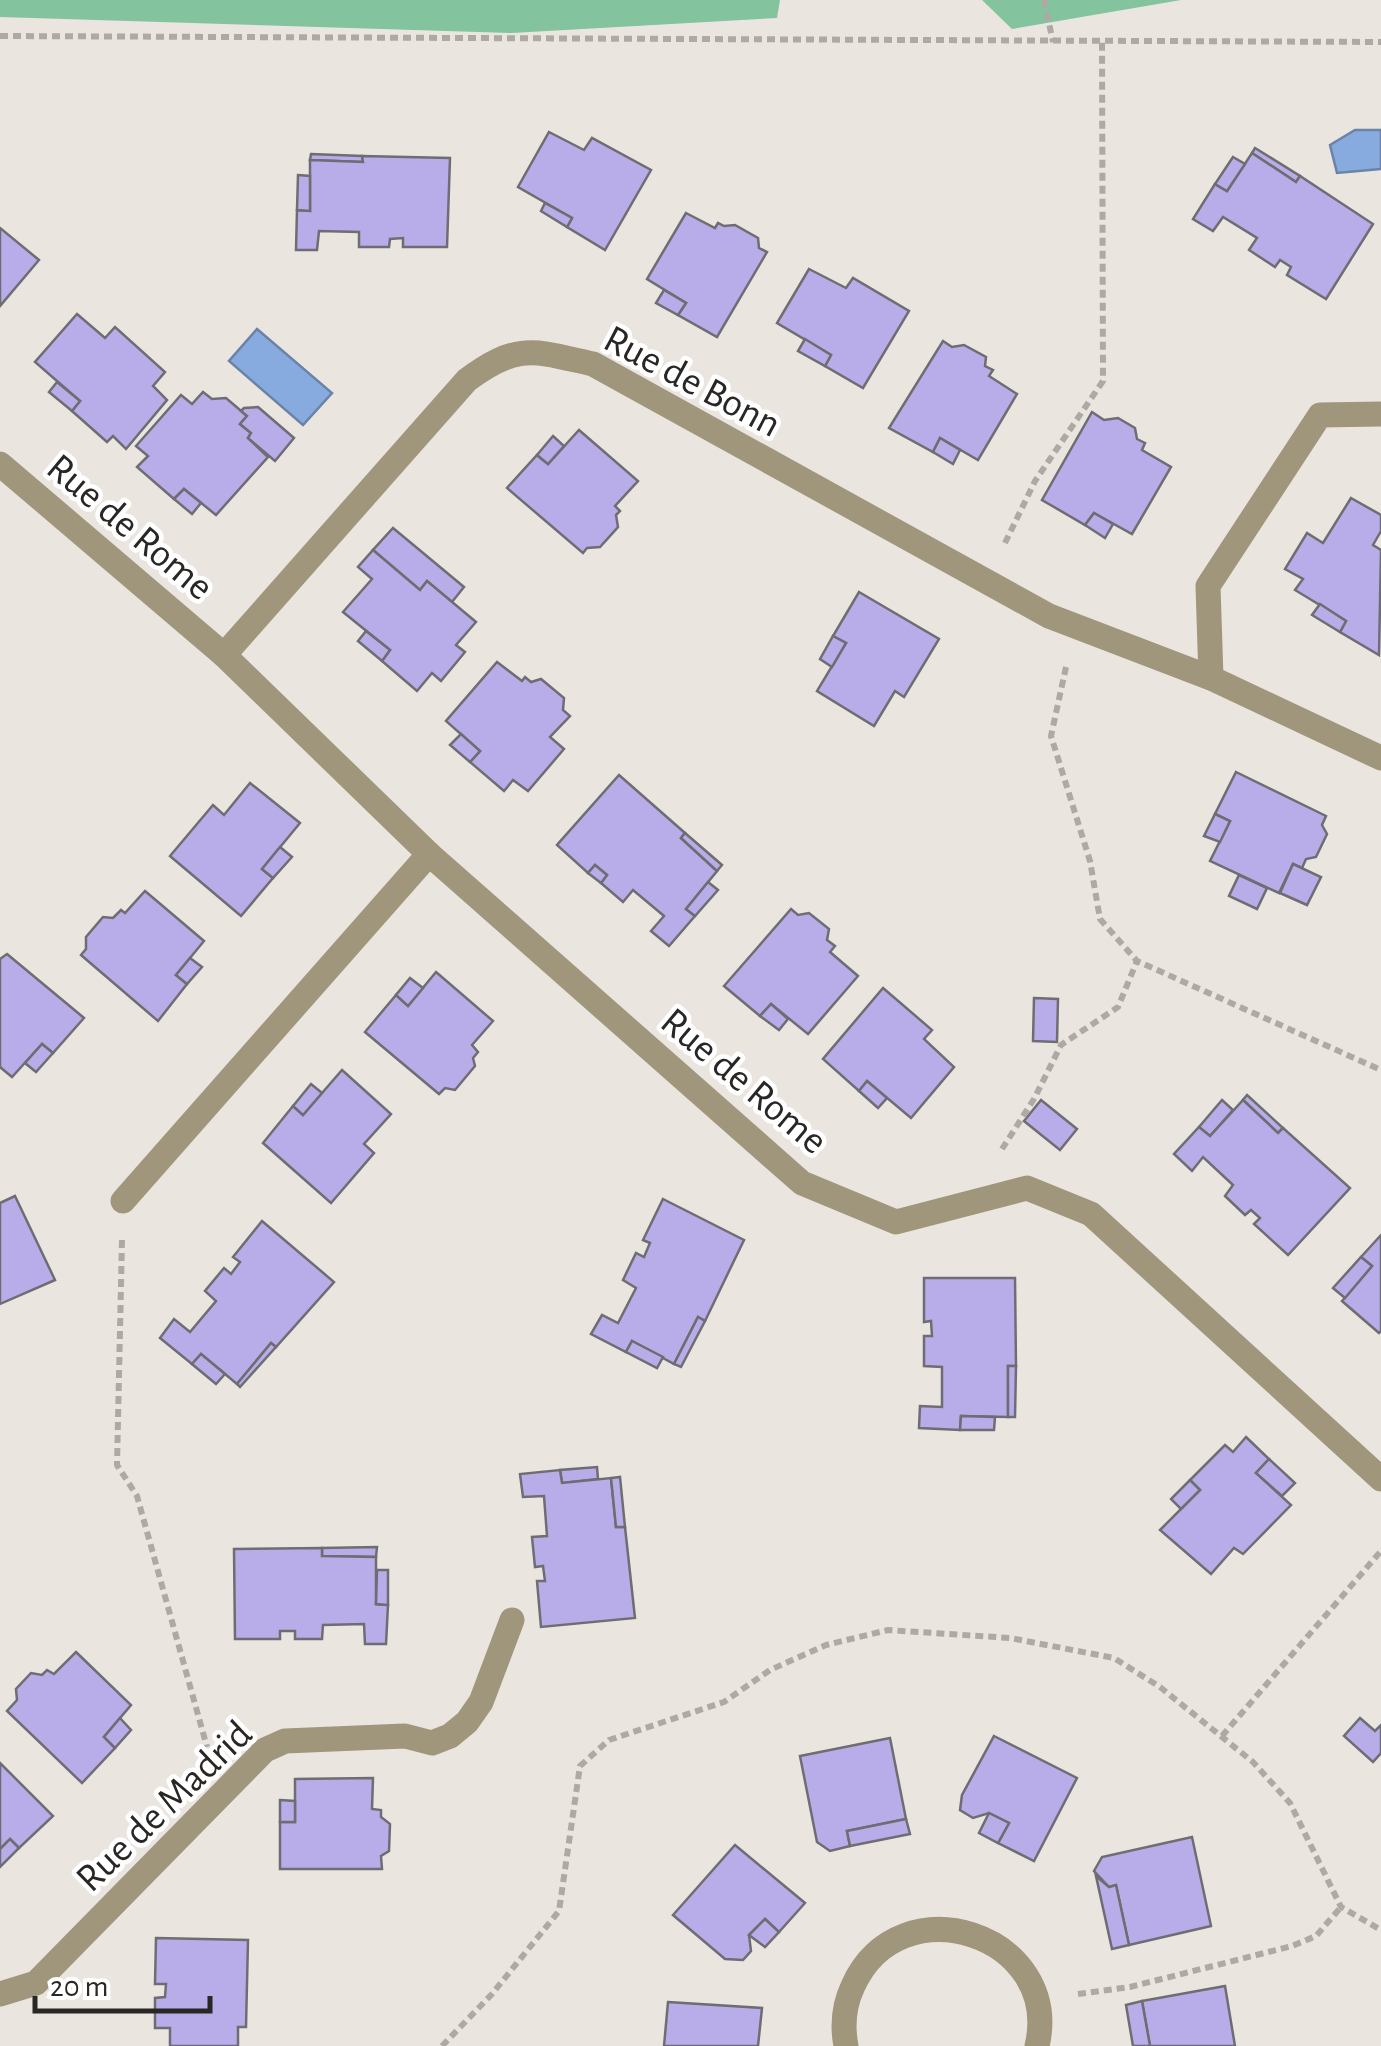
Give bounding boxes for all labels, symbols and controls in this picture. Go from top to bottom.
street label: Rue de Bonn [597,319,787,445]
street label: Rue de Rome [39,447,220,608]
street label: Rue de Rome [653,1001,834,1162]
street label: Rue de Madrid [69,1713,260,1899]
scale bar [35,1951,210,2013]
text: 20 m [50,1972,108,2002]

